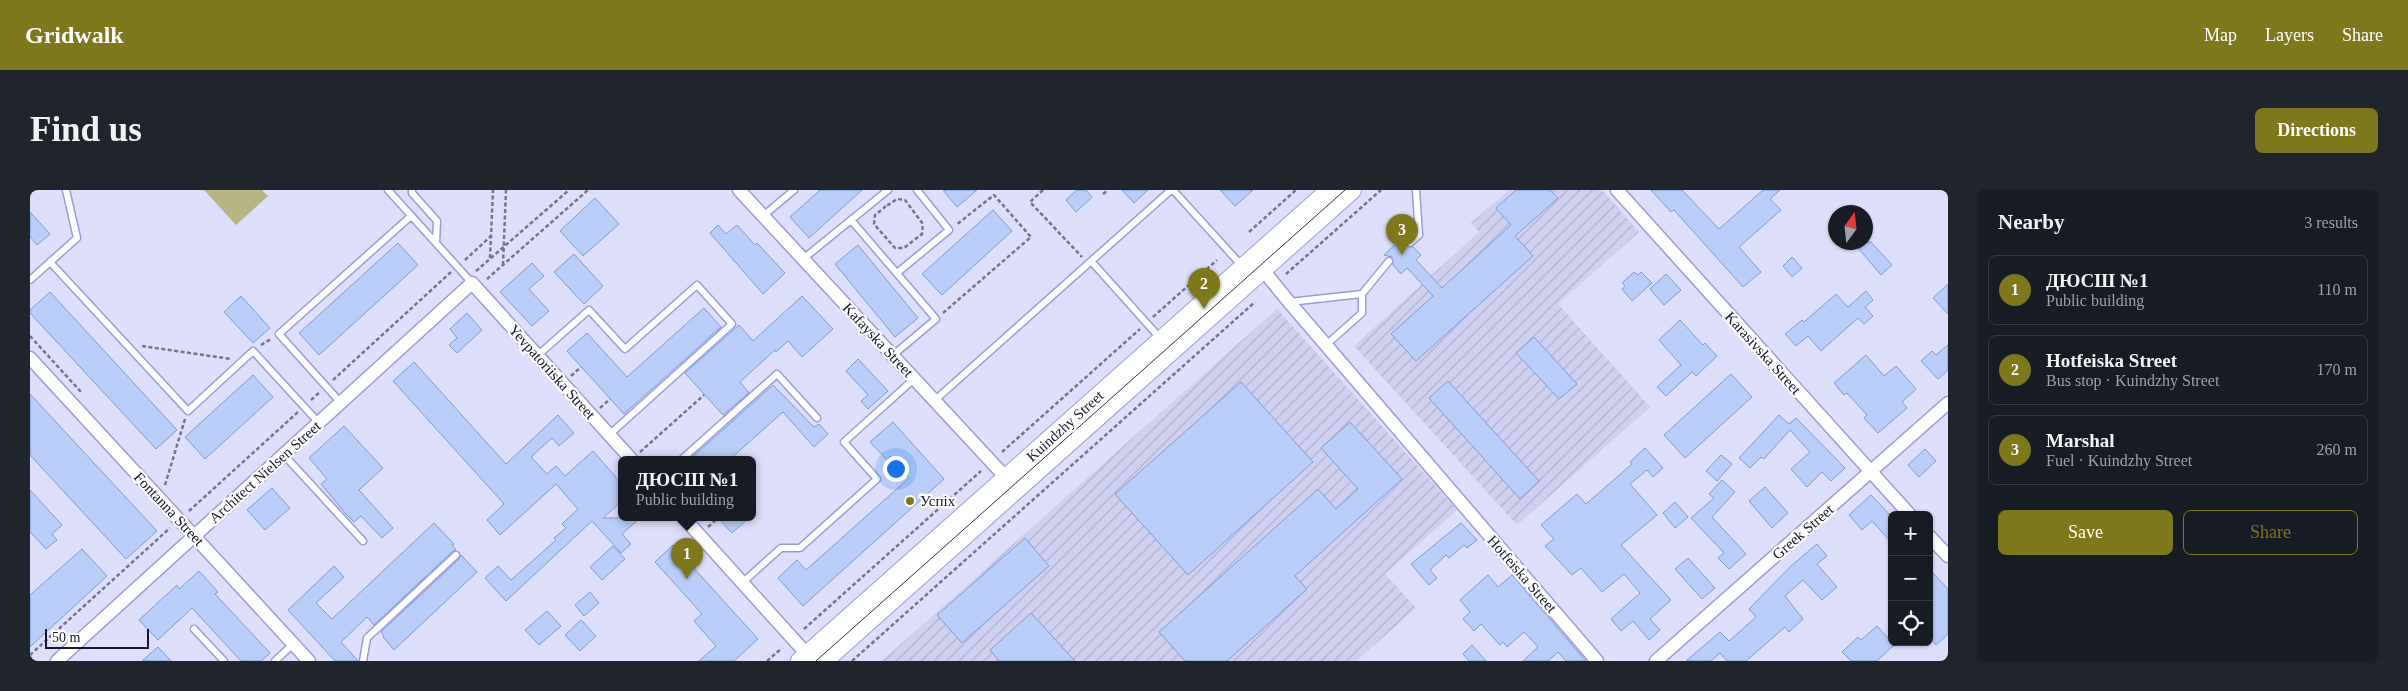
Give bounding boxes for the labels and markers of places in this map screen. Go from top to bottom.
pin: 3 [1386,214,1418,255]
pin: 2 [1188,268,1220,309]
place label: Успіх [920,493,956,509]
marker: Успіх [904,495,916,507]
pin: 1 [671,538,703,579]

